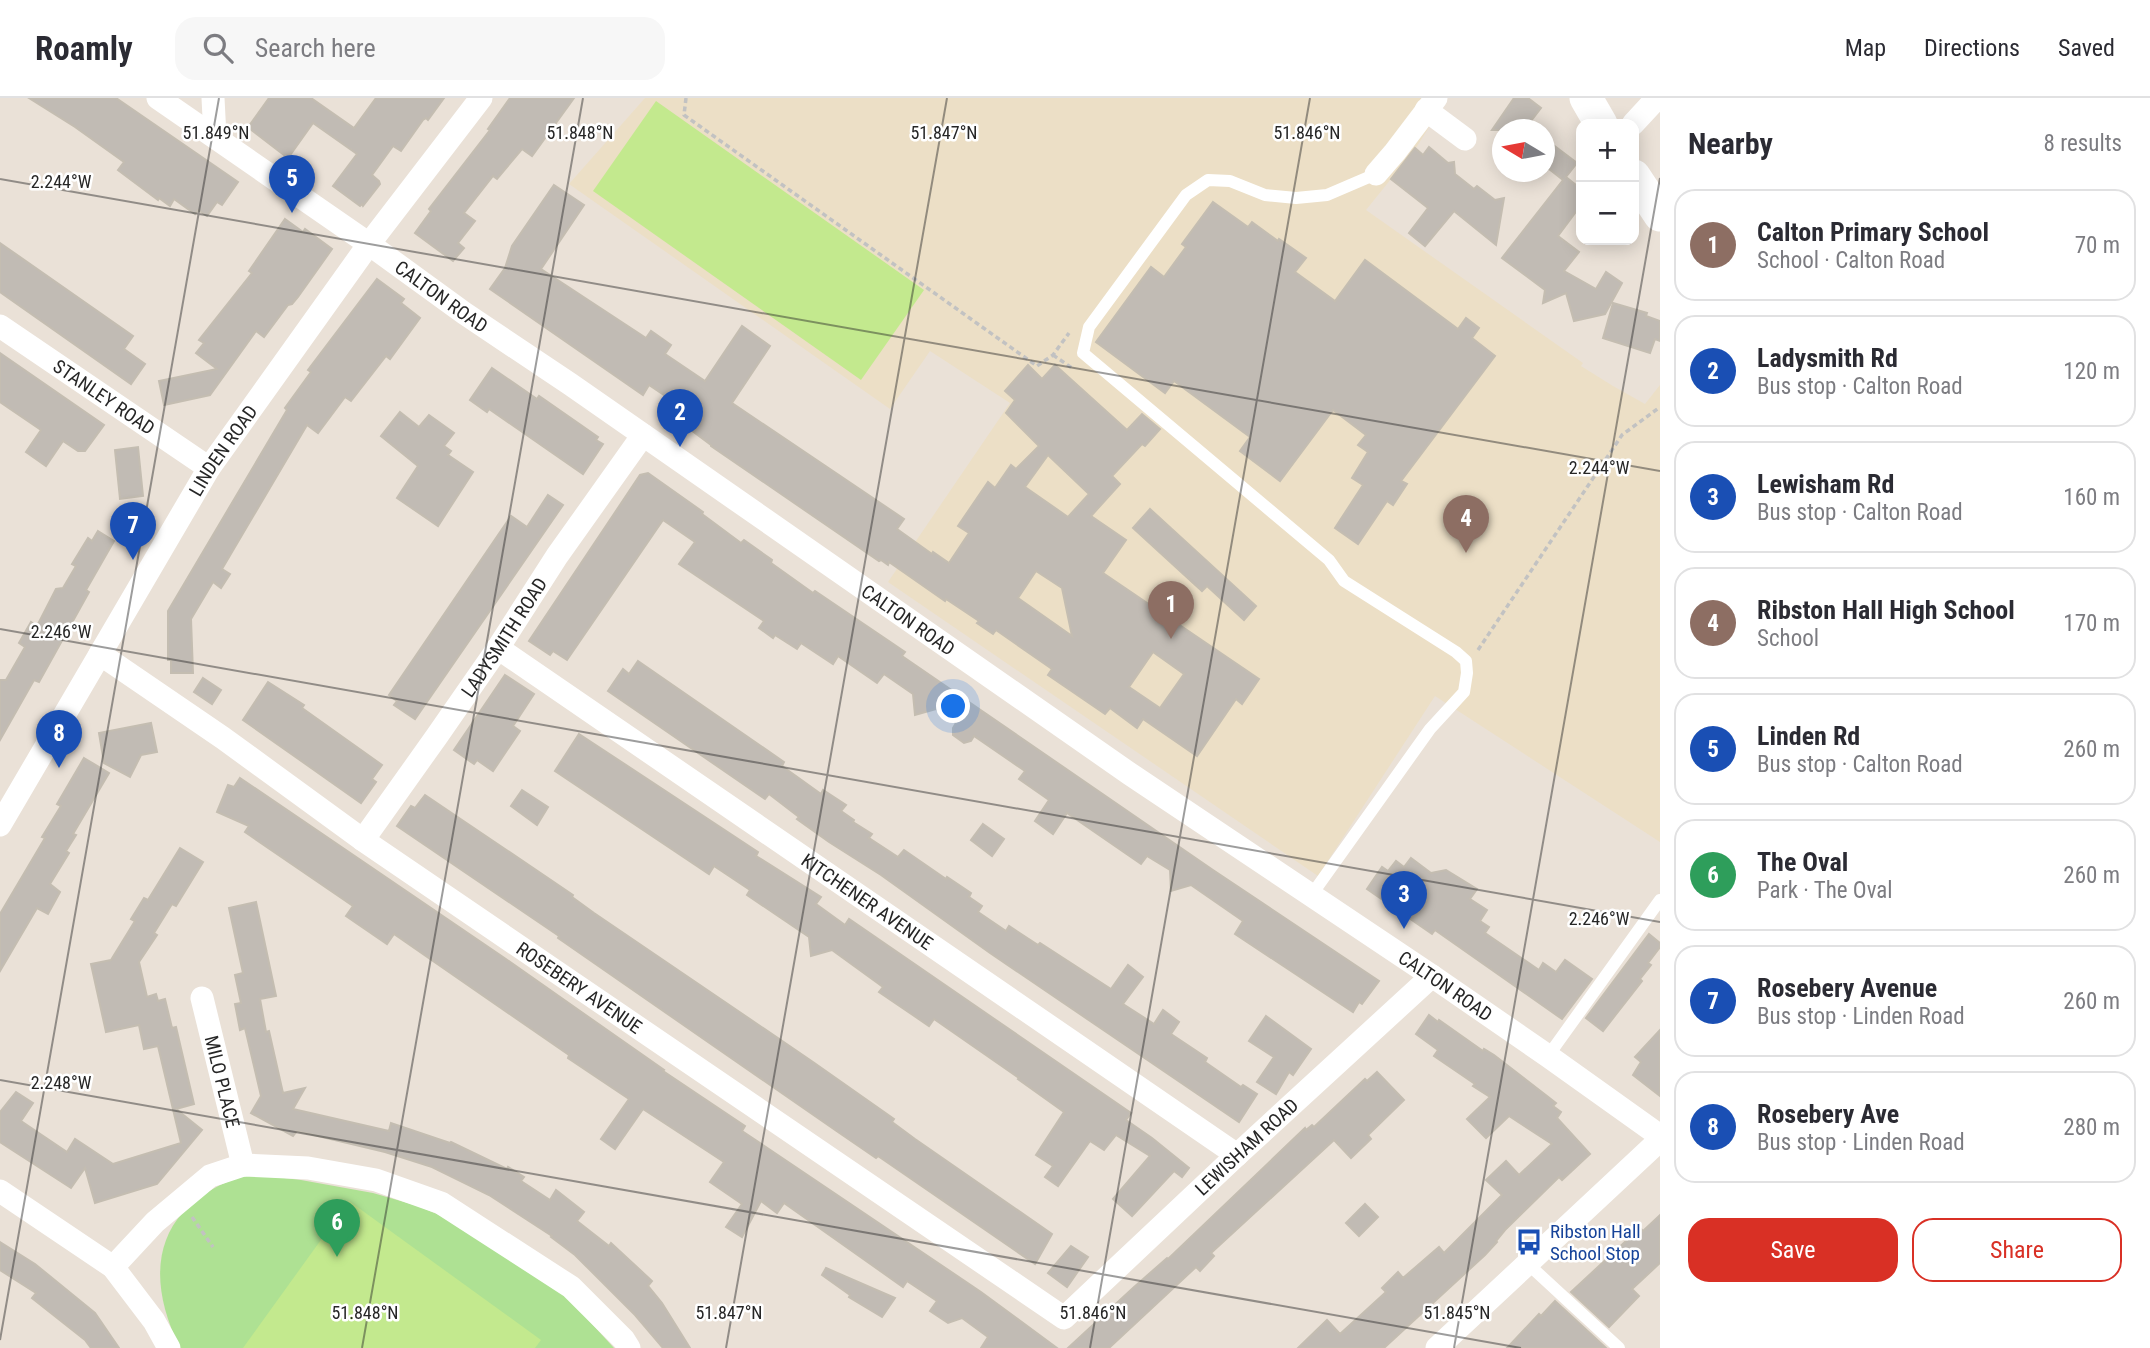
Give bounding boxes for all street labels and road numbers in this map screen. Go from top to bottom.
street label: CALTON ROAD [391,255,492,337]
street label: STANLEY ROAD [49,354,159,439]
street label: LINDEN ROAD [184,400,262,500]
street label: LADYSMITH ROAD [456,573,552,701]
street label: CALTON ROAD [857,579,960,660]
street label: KITCHENER AVENUE [797,848,938,955]
street label: ROSEBERY AVENUE [512,937,646,1038]
street label: CALTON ROAD [1394,946,1497,1026]
street label: MILO PLACE [200,1033,245,1130]
street label: LEWISHAM ROAD [1190,1093,1303,1200]

